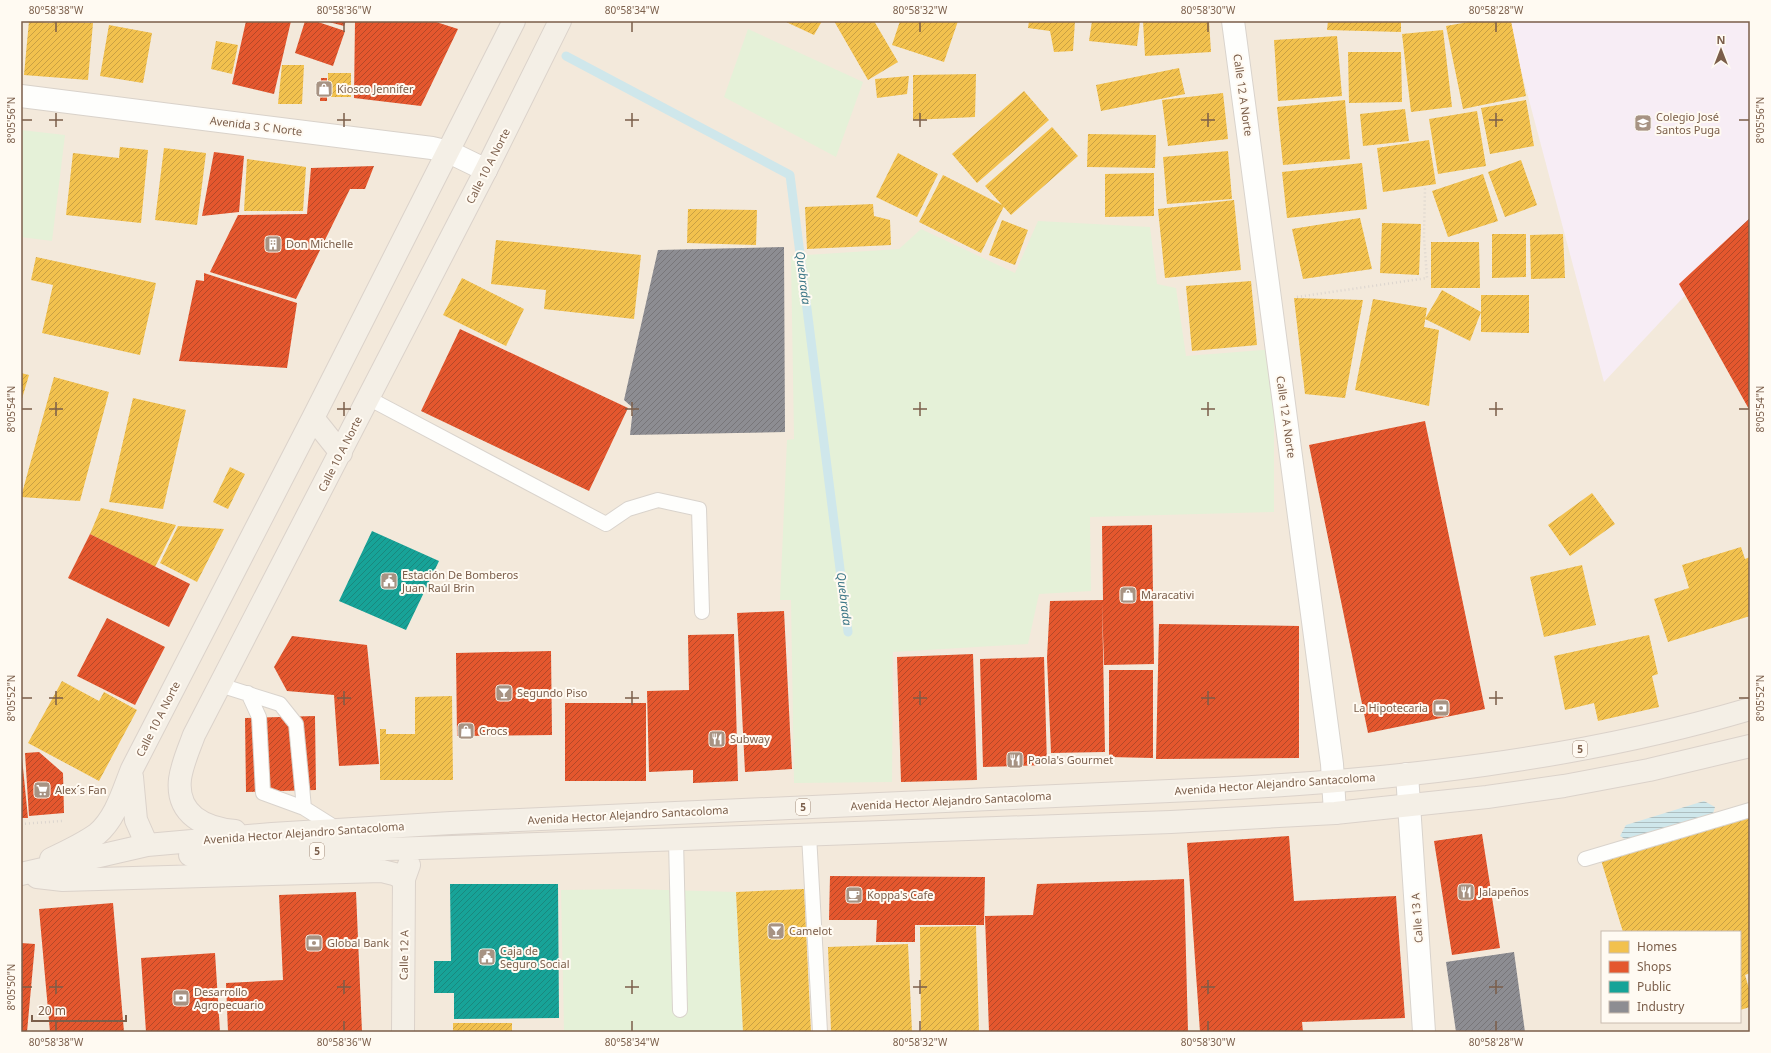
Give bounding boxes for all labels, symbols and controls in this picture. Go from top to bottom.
text: 80°58'38"W [29,3,84,17]
text: 80°58'36"W [317,3,372,17]
text: 80°58'34"W [605,3,660,17]
text: 80°58'32"W [893,3,948,17]
text: 80°58'30"W [1181,3,1236,17]
text: 80°58'28"W [1469,3,1524,17]
north arrow [1701,30,1741,70]
text: N [1717,32,1725,47]
street label: Calle 12 A Norte [1230,53,1257,137]
shop icon: Kiosco Jennifer [314,79,334,99]
place label: Kiosco Jennifer [337,81,414,96]
text: 8°05'56"N [4,97,18,143]
text: 8°05'56"N [1753,97,1767,143]
place label: Colegio José Santos Puga [1656,109,1720,137]
street label: Avenida 3 C Norte [209,112,303,139]
school or university icon: Colegio José Santos Puga [1633,113,1653,133]
street label: Calle 10 A Norte [462,125,513,206]
building icon: Don Michelle [263,234,283,254]
place label: Don Michelle [286,236,353,251]
water label: Quebrada [792,250,815,306]
street label: Calle 12 A Norte [1273,375,1300,459]
text: 8°05'54"N [4,386,18,432]
text: 8°05'54"N [1753,386,1767,432]
street label: Calle 10 A Norte [314,413,365,494]
place label: Estación De Bomberos Juan Raúl Brin [401,567,518,595]
public building icon: Estación De Bomberos Juan Raúl Brin [379,571,399,591]
water label: Quebrada [833,571,856,627]
shop icon: Maracativi [1118,585,1138,605]
place label: Maracativi [1141,587,1194,602]
text: 8°05'52"N [4,675,18,721]
text: 8°05'52"N [1753,675,1767,721]
street label: Calle 10 A Norte [132,678,183,759]
bar icon: Segundo Piso [494,683,514,703]
place label: Segundo Piso [517,685,588,700]
bank icon: La Hipotecaria [1431,698,1451,718]
place label: La Hipotecaria [1354,700,1428,715]
shop icon: Crocs [456,721,476,741]
place label: Crocs [479,723,507,738]
restaurant icon: Subway [707,729,727,749]
place label: Subway [730,731,770,746]
road number: 5 [1573,741,1587,757]
restaurant icon: Paola's Gourmet [1005,750,1025,770]
place label: Paola's Gourmet [1028,752,1113,767]
street label: Avenida Hector Alejandro Santacoloma [1174,769,1376,798]
supermarket icon: Alex´s Fan [32,780,52,800]
place label: Alex´s Fan [55,782,107,797]
street label: Avenida Hector Alejandro Santacoloma [850,788,1052,813]
road number: 5 [796,799,810,815]
street label: Avenida Hector Alejandro Santacoloma [527,802,729,827]
street label: Avenida Hector Alejandro Santacoloma [203,818,405,847]
road number: 5 [310,843,324,859]
restaurant icon: Jalapeños [1456,882,1476,902]
place label: Jalapeños [1478,884,1529,899]
cafe icon: Koppa's Cafe [844,885,864,905]
place label: Koppa's Cafe [867,887,933,902]
street label: Calle 13 A [1407,891,1426,944]
bar icon: Camelot [766,921,786,941]
place label: Camelot [789,923,832,938]
street label: Calle 12 A [396,929,411,980]
legend [1601,931,1741,1023]
bank icon: Global Bank [304,933,324,953]
place label: Global Bank [327,935,389,950]
text: Homes [1637,938,1677,955]
place label: Caja de Seguro Social [500,943,569,971]
public building icon: Caja de Seguro Social [477,947,497,967]
text: Shops [1637,958,1672,975]
text: 8°05'50"N [4,964,18,1010]
text: Public [1637,978,1671,995]
place label: Desarrollo Agropecuario [194,984,264,1012]
bank icon: Desarrollo Agropecuario [171,988,191,1008]
scale bar [32,997,126,1023]
text: Industry [1637,998,1685,1015]
text: 20 m [38,1002,66,1019]
text: 80°58'38"W [29,1035,84,1049]
text: 80°58'36"W [317,1035,372,1049]
text: 80°58'34"W [605,1035,660,1049]
text: 80°58'32"W [893,1035,948,1049]
text: 80°58'30"W [1181,1035,1236,1049]
text: 80°58'28"W [1469,1035,1524,1049]

